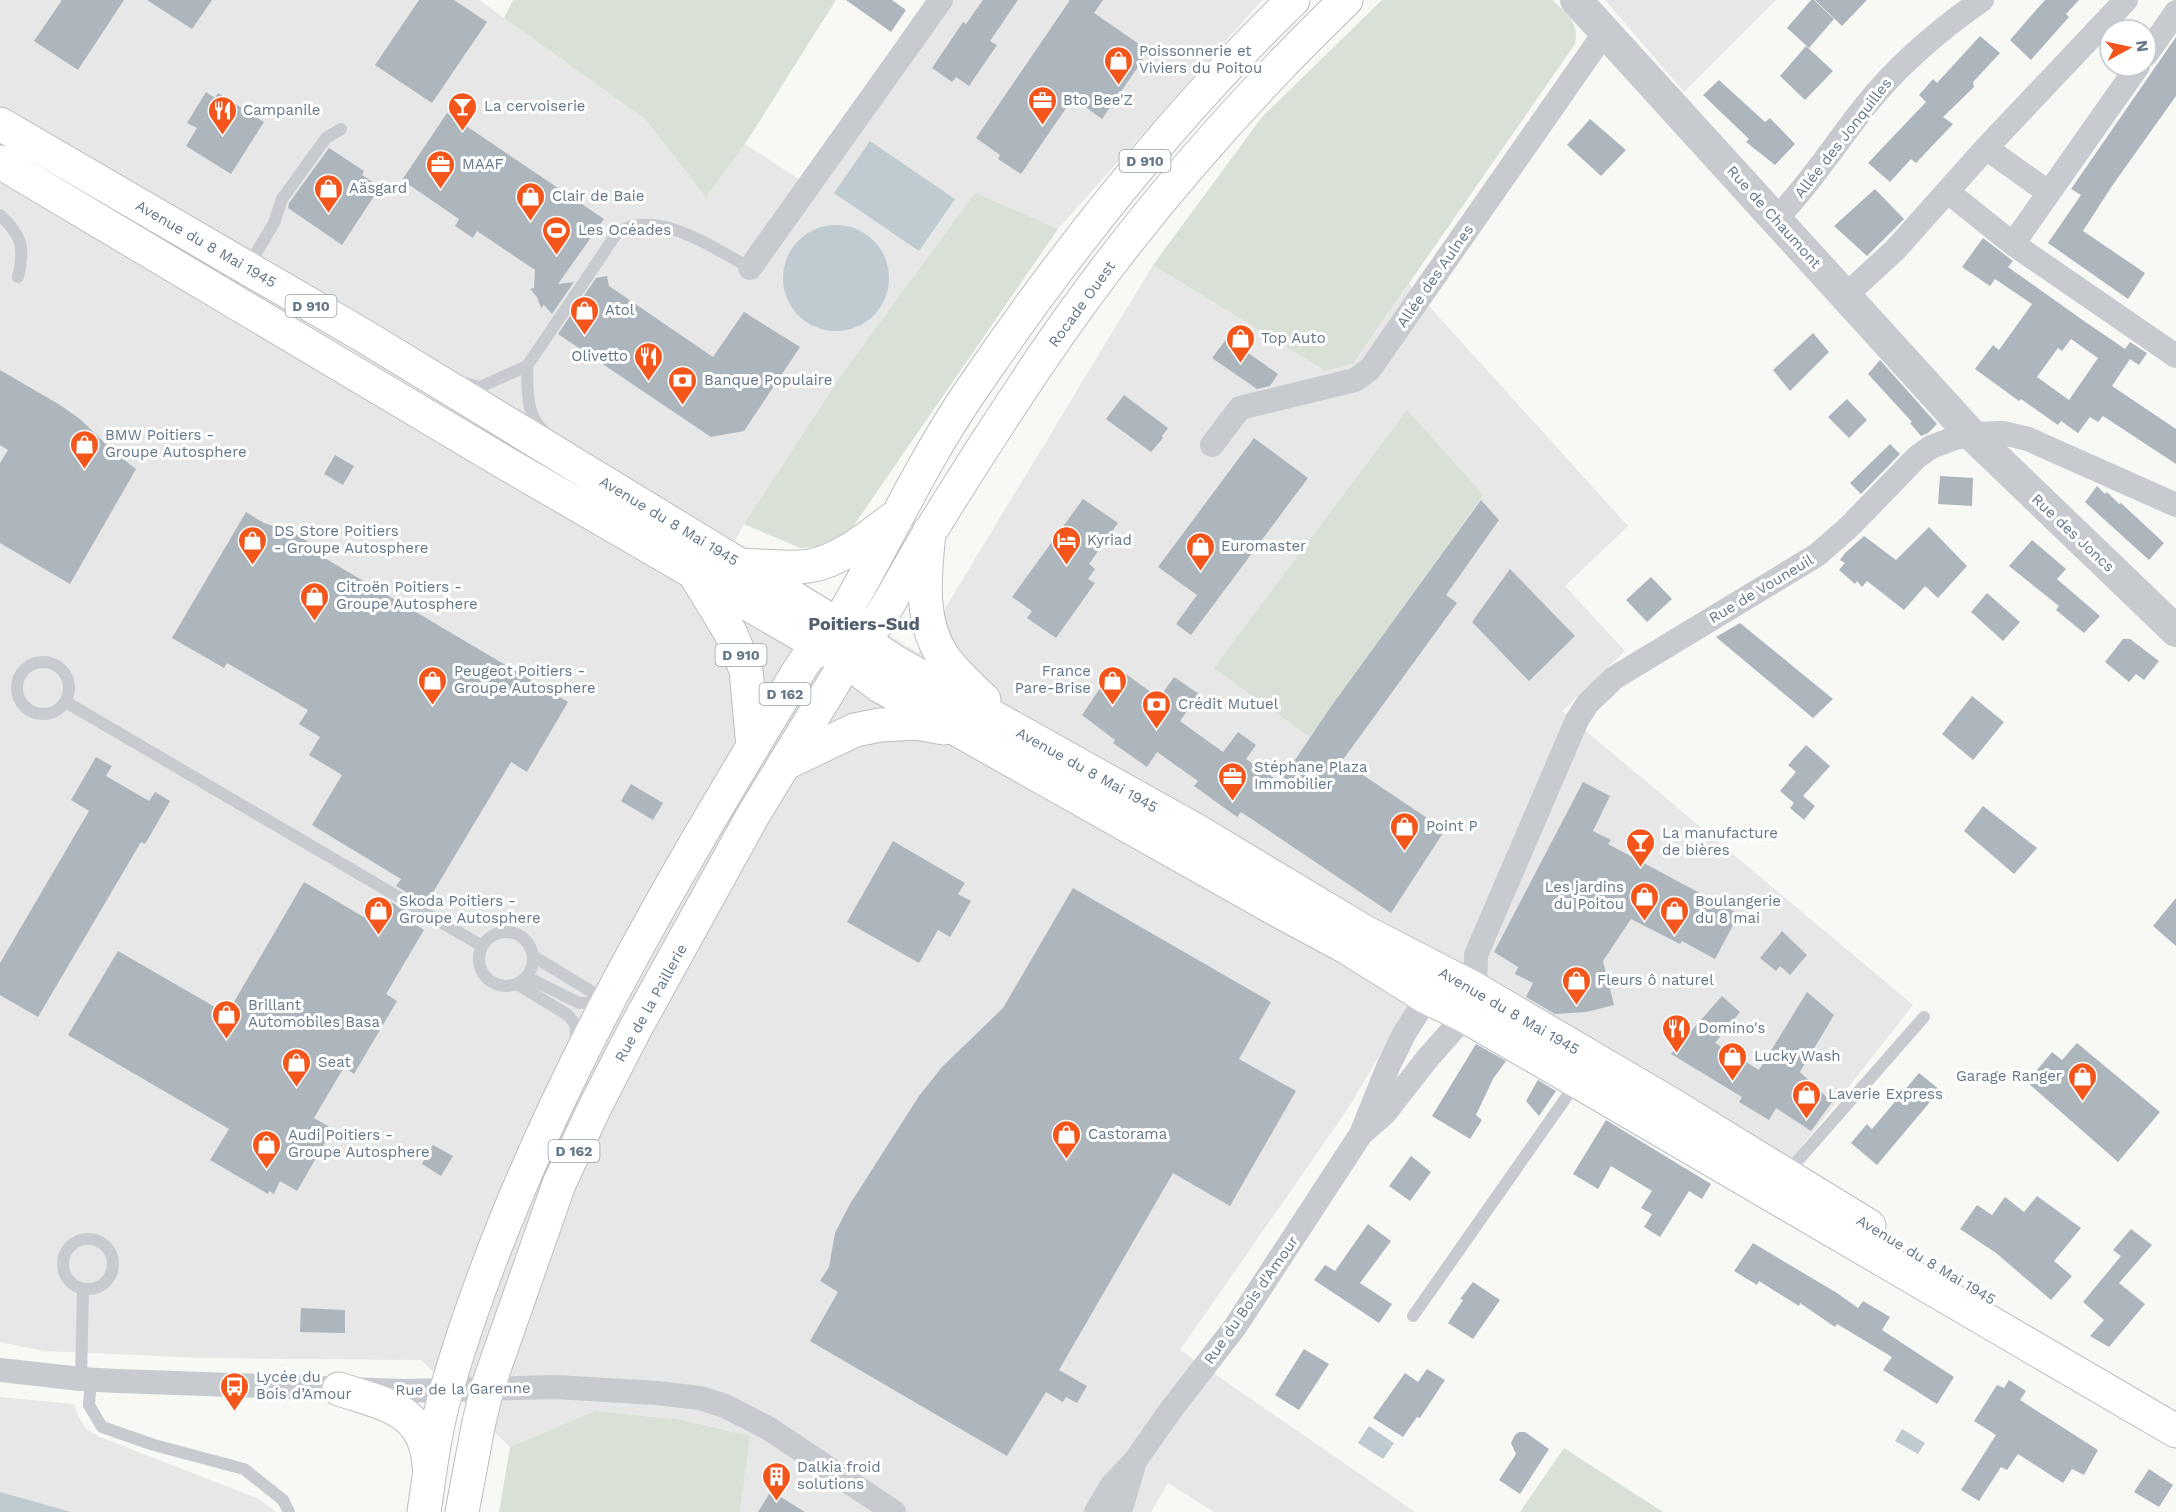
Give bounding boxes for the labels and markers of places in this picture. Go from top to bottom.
place label: Poissonnerie et Viviers du Poitou [1139,42,1262,77]
shop icon: Poissonnerie et Viviers du Poitou [1102,44,1134,86]
office icon: Bto Bee'Z [1026,84,1058,126]
bar icon: La cervoiserie [447,90,479,132]
place label: Bto Bee'Z [1063,91,1133,109]
restaurant icon: Campanile [206,94,238,136]
place label: La cervoiserie [484,97,586,115]
place label: Campanile [243,101,321,119]
office icon: MAAF [425,148,457,190]
place label: MAAF [462,155,504,173]
shop icon: Aäsgard [312,172,344,214]
place label: Aäsgard [349,179,407,197]
shop icon: Clair de Baie [515,180,547,222]
place label: Clair de Baie [552,187,644,205]
sports icon: Les Océades [541,214,573,256]
place label: Les Océades [578,221,671,239]
shop icon: Atol [568,294,600,336]
place label: Atol [605,301,635,319]
shop icon: Top Auto [1224,322,1256,364]
place label: Top Auto [1261,329,1326,347]
restaurant icon: Olivetto [633,340,665,382]
place label: Olivetto [571,347,628,365]
bank icon: Banque Populaire [667,364,699,406]
place label: Banque Populaire [704,371,832,389]
place label: BMW Poitiers - Groupe Autosphere [105,426,247,461]
shop icon: BMW Poitiers - Groupe Autosphere [68,428,100,470]
place label: DS Store Poitiers - Groupe Autosphere [274,522,428,557]
shop icon: DS Store Poitiers - Groupe Autosphere [237,524,269,566]
hotel icon: Kyriad [1050,524,1082,566]
shop icon: Euromaster [1184,530,1216,572]
place label: Kyriad [1087,531,1132,549]
place label: Euromaster [1221,537,1306,555]
place label: Citroën Poitiers - Groupe Autosphere [336,578,478,613]
shop icon: Citroën Poitiers - Groupe Autosphere [299,580,331,622]
place label: Peugeot Poitiers - Groupe Autosphere [454,662,596,697]
place label: France Pare-Brise [1015,662,1091,697]
shop icon: Peugeot Poitiers - Groupe Autosphere [417,664,449,706]
shop icon: France Pare-Brise [1096,664,1128,706]
bank icon: Crédit Mutuel [1141,688,1173,730]
place label: Crédit Mutuel [1178,695,1279,713]
place label: Stéphane Plaza Immobilier [1254,758,1368,793]
office icon: Stéphane Plaza Immobilier [1217,760,1249,802]
shop icon: Point P [1389,810,1421,852]
place label: Point P [1426,817,1478,835]
place label: La manufacture de bières [1662,824,1778,859]
bar icon: La manufacture de bières [1625,826,1657,868]
place label: Les jardins du Poitou [1545,878,1624,913]
shop icon: Les jardins du Poitou [1629,880,1661,922]
place label: Skoda Poitiers - Groupe Autosphere [399,892,541,927]
place label: Boulangerie du 8 mai [1695,892,1781,927]
shop icon: Skoda Poitiers - Groupe Autosphere [362,894,394,936]
shop icon: Boulangerie du 8 mai [1658,894,1690,936]
shop icon: Fleurs ô naturel [1560,964,1592,1006]
place label: Fleurs ô naturel [1597,971,1714,989]
place label: Brillant Automobiles Basa [248,996,380,1031]
shop icon: Brillant Automobiles Basa [211,998,243,1040]
restaurant icon: Domino's [1661,1012,1693,1054]
place label: Domino's [1698,1019,1765,1037]
shop icon: Lucky Wash [1717,1040,1749,1082]
shop icon: Seat [281,1046,313,1088]
place label: Lucky Wash [1754,1047,1841,1065]
place label: Seat [318,1053,351,1071]
shop icon: Garage Ranger [2067,1060,2099,1102]
place label: Garage Ranger [1956,1067,2062,1085]
shop icon: Laverie Express [1791,1078,1823,1120]
place label: Laverie Express [1828,1085,1943,1103]
shop icon: Castorama [1051,1118,1083,1160]
place label: Castorama [1088,1125,1168,1143]
place label: Audi Poitiers - Groupe Autosphere [288,1126,430,1161]
shop icon: Audi Poitiers - Groupe Autosphere [251,1128,283,1170]
place label: Lycée du Bois d’Amour [256,1368,352,1403]
bus stop icon: Lycée du Bois d’Amour [219,1370,251,1412]
place label: Dalkia froid solutions [797,1458,881,1493]
building icon: Dalkia froid solutions [760,1460,792,1502]

